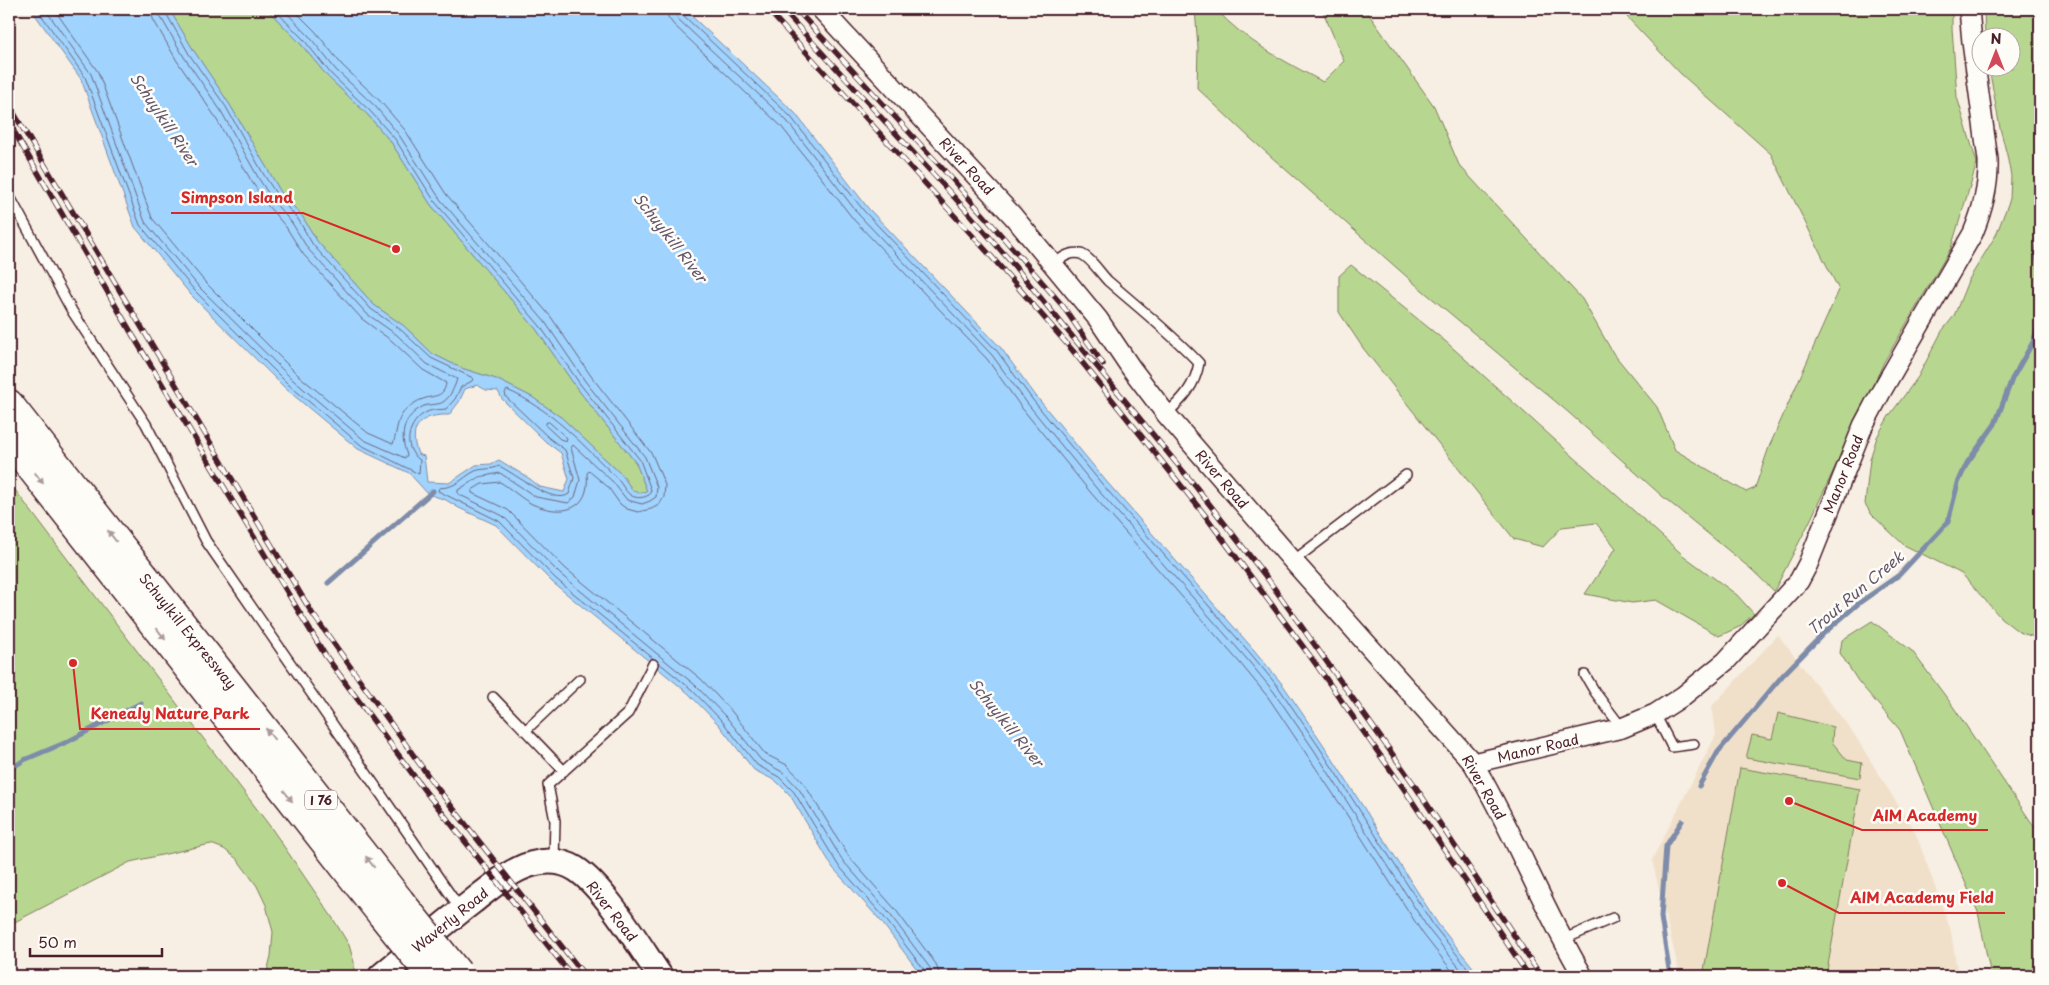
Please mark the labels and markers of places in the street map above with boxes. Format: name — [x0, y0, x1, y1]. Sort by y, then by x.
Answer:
callout: Simpson Island — [171, 183, 303, 213]
callout: Kenealy Nature Park — [80, 699, 260, 729]
callout: AIM Academy — [1862, 800, 1988, 830]
callout: AIM Academy Field — [1839, 883, 2005, 913]

